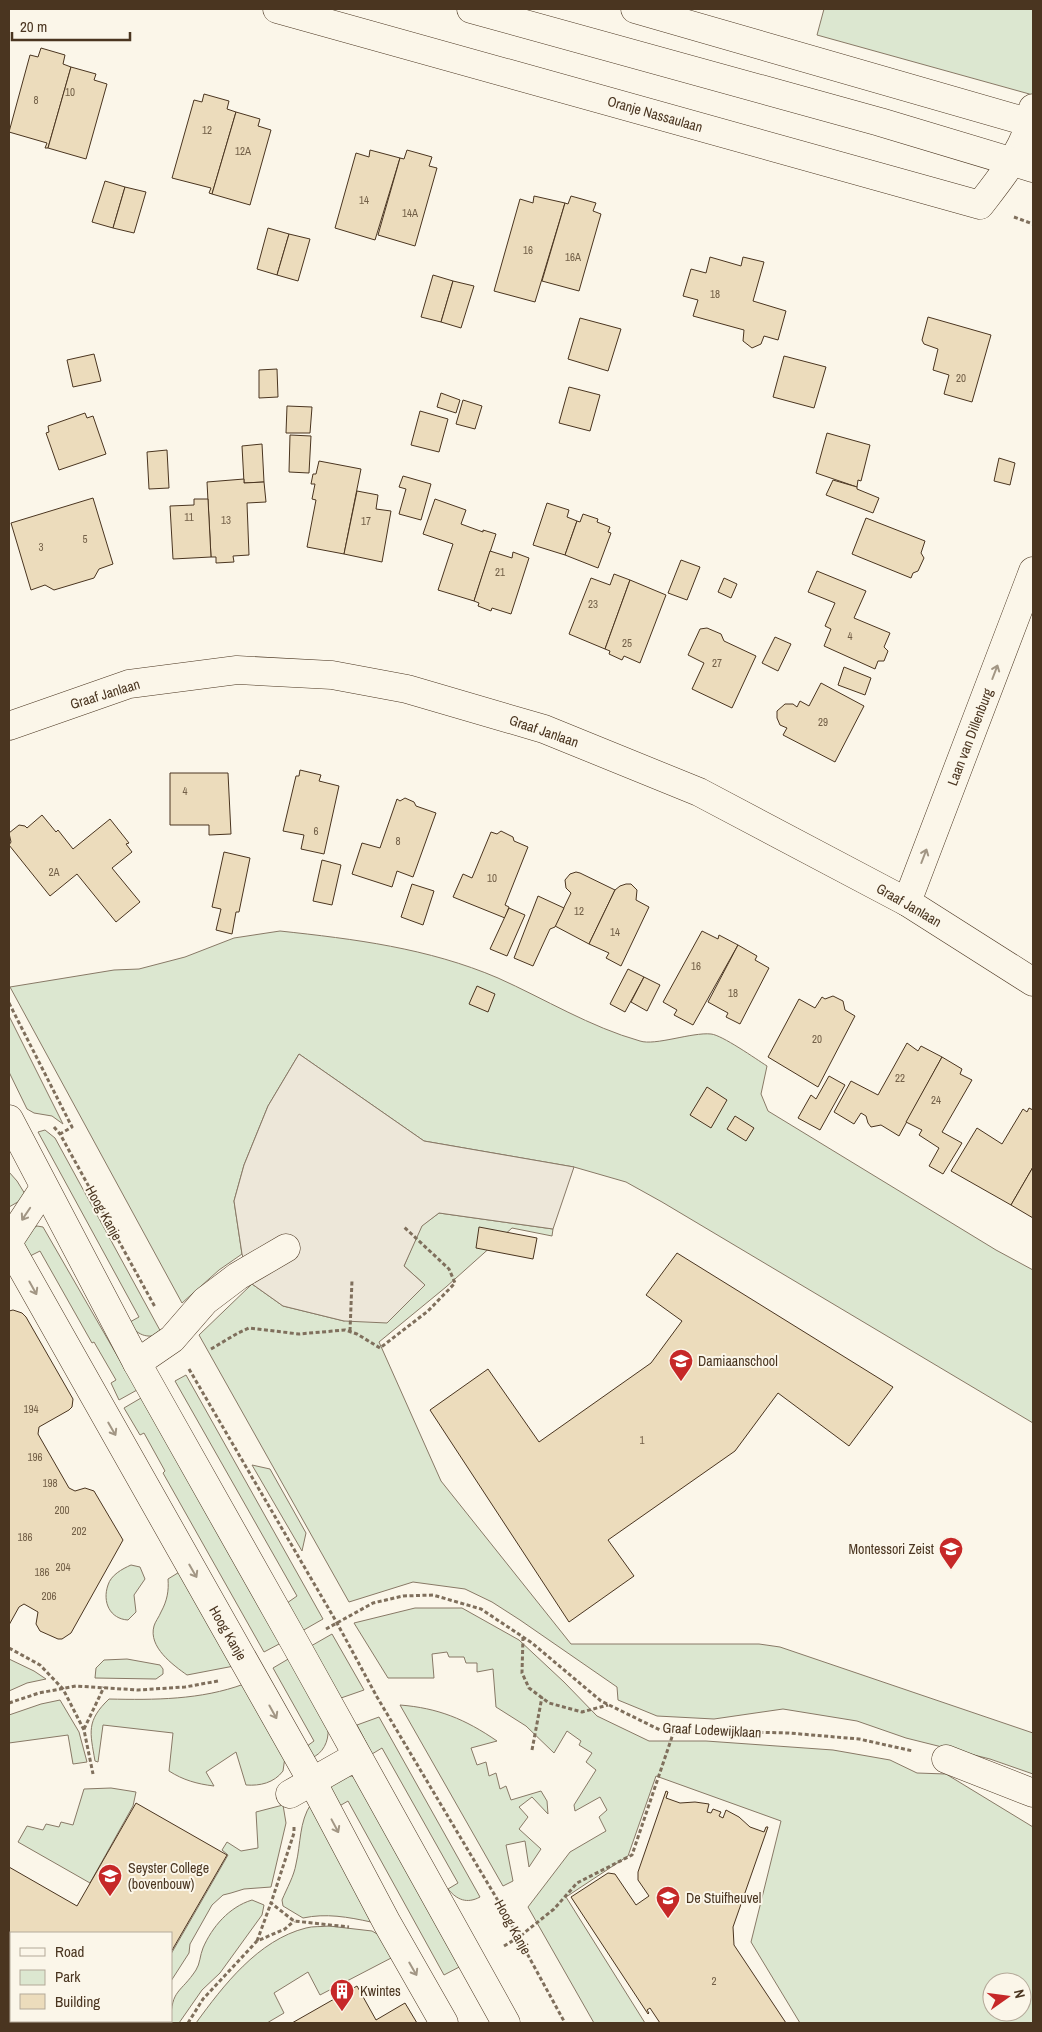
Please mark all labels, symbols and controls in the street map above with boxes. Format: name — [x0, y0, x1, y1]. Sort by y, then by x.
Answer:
scale bar — [12, 10, 130, 42]
text: 20 m — [20, 16, 47, 37]
house number: 10 — [65, 85, 75, 99]
street label: Oranje Nassaulaan — [605, 92, 705, 136]
house number: 8 — [33, 93, 39, 107]
house number: 12 — [202, 123, 212, 137]
house number: 12A — [235, 144, 252, 158]
house number: 14 — [359, 193, 369, 207]
house number: 14A — [402, 206, 419, 220]
house number: 16 — [523, 243, 533, 257]
house number: 16A — [565, 250, 582, 264]
house number: 18 — [710, 287, 720, 301]
house number: 20 — [956, 371, 966, 385]
house number: 11 — [184, 510, 194, 524]
house number: 13 — [221, 513, 231, 527]
house number: 17 — [361, 514, 371, 528]
house number: 5 — [82, 532, 88, 546]
house number: 3 — [38, 540, 44, 554]
house number: 21 — [495, 565, 505, 579]
house number: 23 — [588, 597, 598, 611]
house number: 4 — [847, 629, 853, 643]
house number: 25 — [622, 636, 632, 650]
house number: 27 — [712, 656, 722, 670]
one-way arrow — [991, 665, 1000, 680]
street label: Graaf Janlaan — [68, 675, 142, 713]
street label: Laan van Dillenburg — [943, 685, 997, 788]
street label: Graaf Janlaan — [507, 711, 581, 751]
house number: 29 — [818, 715, 828, 729]
house number: 4 — [182, 784, 188, 798]
house number: 6 — [313, 824, 319, 838]
house number: 8 — [395, 834, 401, 848]
one-way arrow — [920, 849, 929, 864]
house number: 2A — [48, 865, 60, 879]
house number: 10 — [487, 871, 497, 885]
street label: Graaf Janlaan — [873, 879, 945, 931]
house number: 12 — [574, 904, 584, 918]
house number: 14 — [610, 925, 620, 939]
house number: 16 — [691, 959, 701, 973]
house number: 18 — [728, 986, 738, 1000]
house number: 20 — [812, 1032, 822, 1046]
house number: 22 — [895, 1071, 905, 1085]
house number: 24 — [931, 1093, 941, 1107]
street label: Hoog Kanje — [82, 1182, 126, 1244]
one-way arrow — [21, 1207, 31, 1221]
one-way arrow — [28, 1280, 38, 1294]
school or university icon: Damiaanschool — [668, 1348, 694, 1382]
place label: Damiaanschool — [698, 1352, 778, 1370]
house number: 194 — [23, 1402, 39, 1416]
one-way arrow — [108, 1422, 118, 1436]
house number: 1 — [639, 1433, 645, 1447]
house number: 196 — [27, 1450, 43, 1464]
house number: 198 — [42, 1476, 58, 1490]
house number: 200 — [54, 1503, 70, 1517]
house number: 202 — [71, 1524, 87, 1538]
house number: 186 — [17, 1530, 33, 1544]
school or university icon: Montessori Zeist — [938, 1536, 964, 1570]
place label: Montessori Zeist — [849, 1540, 934, 1558]
house number: 204 — [55, 1560, 71, 1574]
one-way arrow — [188, 1563, 198, 1577]
house number: 186 — [34, 1565, 50, 1579]
house number: 206 — [41, 1589, 57, 1603]
street label: Hoog Kanje — [205, 1603, 251, 1663]
one-way arrow — [268, 1705, 278, 1719]
street label: Graaf Lodewijklaan — [662, 1718, 762, 1742]
one-way arrow — [331, 1818, 341, 1833]
place label: Seyster College (bovenbouw) — [128, 1859, 209, 1893]
school or university icon: Seyster College (bovenbouw) — [97, 1863, 123, 1897]
school or university icon: De Stuifheuvel — [655, 1885, 681, 1919]
place label: De Stuifheuvel — [686, 1889, 761, 1907]
street label: Hoog Kanje — [491, 1896, 535, 1958]
legend — [10, 1932, 172, 2022]
text: Road — [55, 1941, 84, 1962]
one-way arrow — [408, 1961, 418, 1975]
text: Park — [55, 1966, 81, 1987]
north arrow — [982, 1972, 1032, 2022]
house number: 2 — [711, 1974, 717, 1988]
building icon: Kwintes — [329, 1978, 355, 2012]
place label: Kwintes — [360, 1982, 401, 2000]
text: N — [1010, 1988, 1029, 2000]
text: Building — [55, 1991, 100, 2012]

